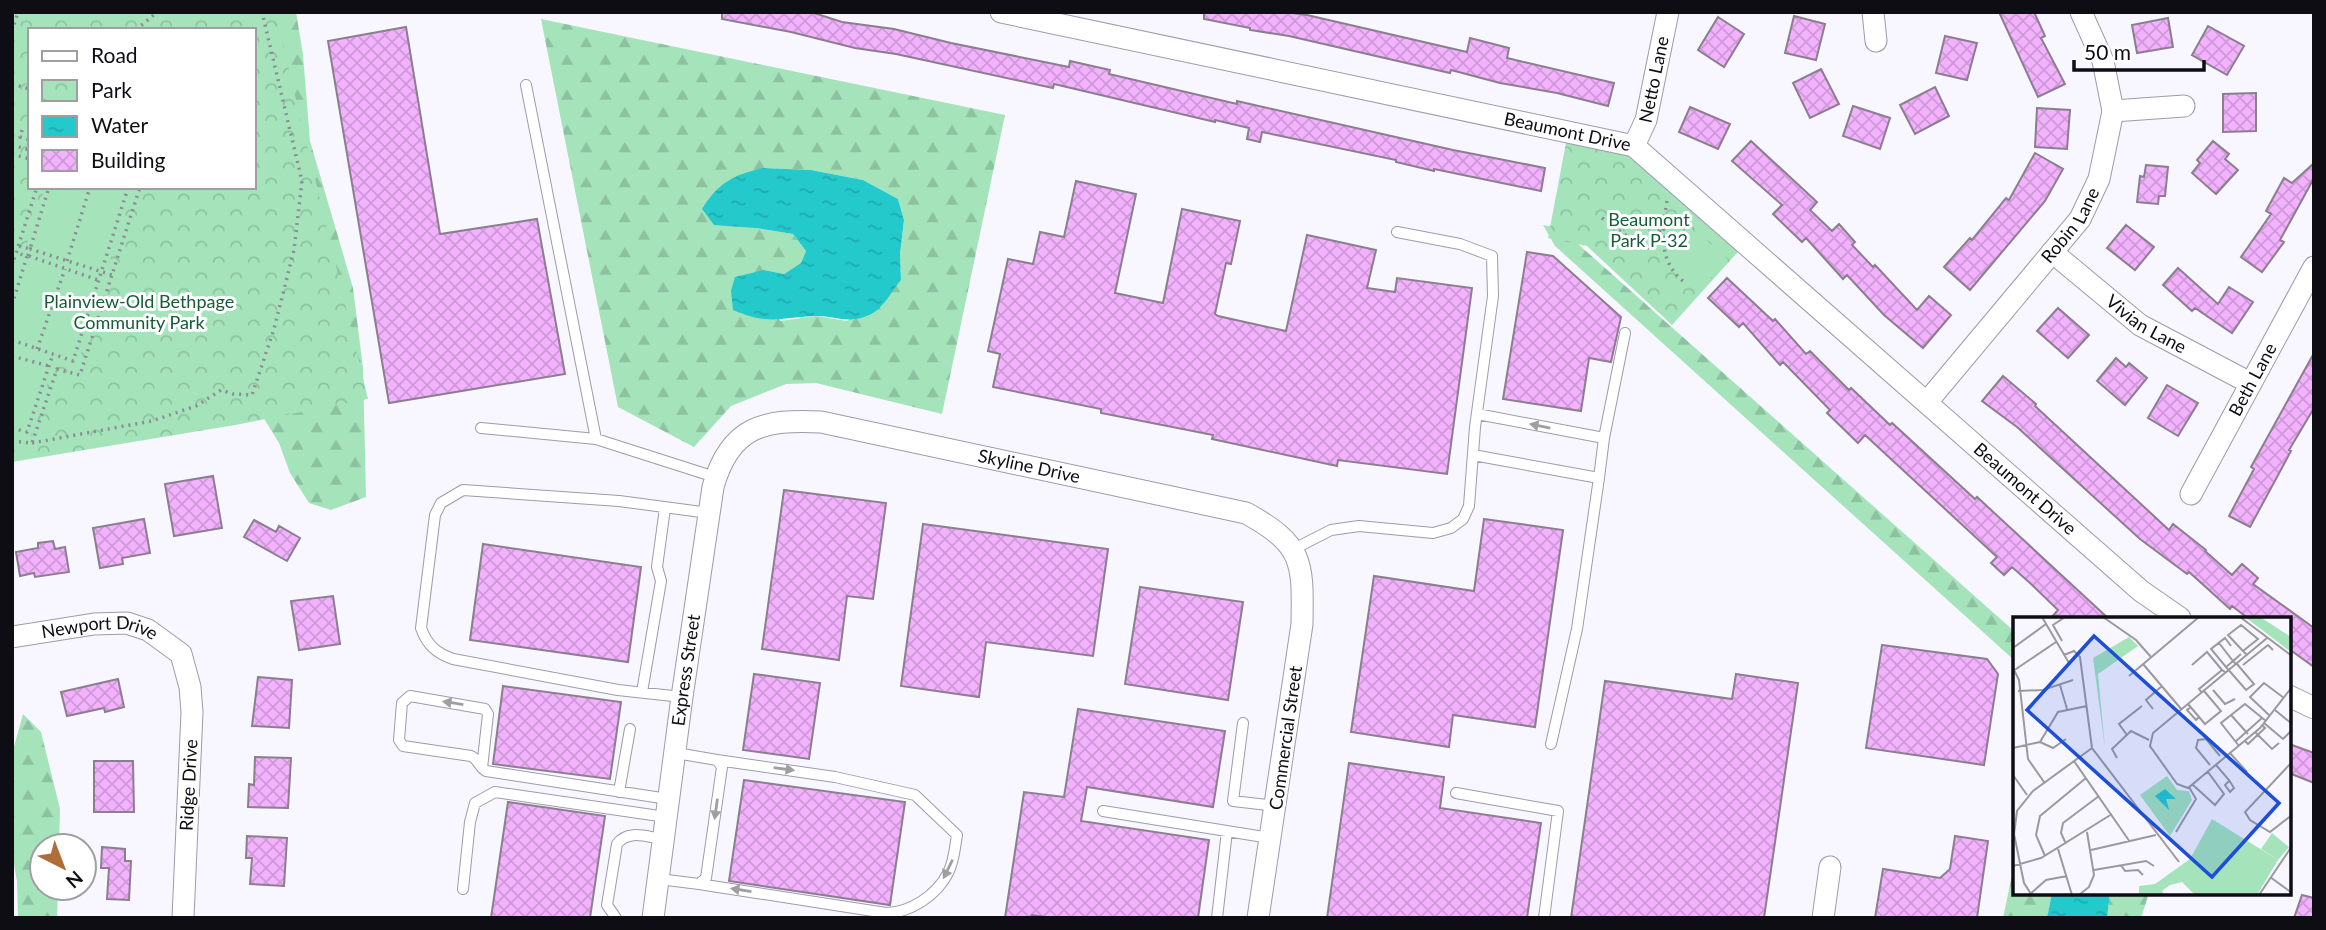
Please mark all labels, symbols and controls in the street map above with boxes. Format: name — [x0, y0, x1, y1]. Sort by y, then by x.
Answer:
legend — [28, 28, 256, 189]
scale bar — [2074, 28, 2204, 72]
street label: Netto Lane — [1634, 34, 1673, 124]
text: 50 m — [2084, 39, 2131, 64]
text: Road — [91, 42, 138, 67]
text: Park — [91, 77, 132, 102]
street label: Beaumont Drive — [1502, 107, 1633, 155]
text: Water — [91, 112, 148, 137]
text: Building — [91, 147, 166, 172]
street label: Robin Lane — [2036, 184, 2103, 267]
park label: Beaumont Park P-32 — [1608, 208, 1690, 251]
park label: Plainview-Old Bethpage Community Park — [44, 290, 234, 333]
street label: Vivian Lane — [2102, 290, 2190, 357]
street label: Beth Lane — [2223, 339, 2281, 420]
one-way arrow — [1529, 420, 1551, 431]
street label: Beaumont Drive — [1970, 437, 2081, 539]
street label: Skyline Drive — [976, 444, 1082, 487]
street label: Newport Drive — [40, 611, 163, 644]
street label: Express Street — [666, 612, 704, 727]
inset map — [2013, 617, 2291, 895]
street label: Commercial Street — [1264, 664, 1306, 811]
one-way arrow — [442, 697, 464, 708]
street label: Ridge Drive — [175, 739, 201, 831]
one-way arrow — [774, 764, 796, 775]
one-way arrow — [710, 798, 721, 820]
north arrow — [28, 832, 98, 902]
one-way arrow — [942, 859, 953, 879]
text: N — [62, 867, 88, 893]
one-way arrow — [730, 884, 752, 895]

